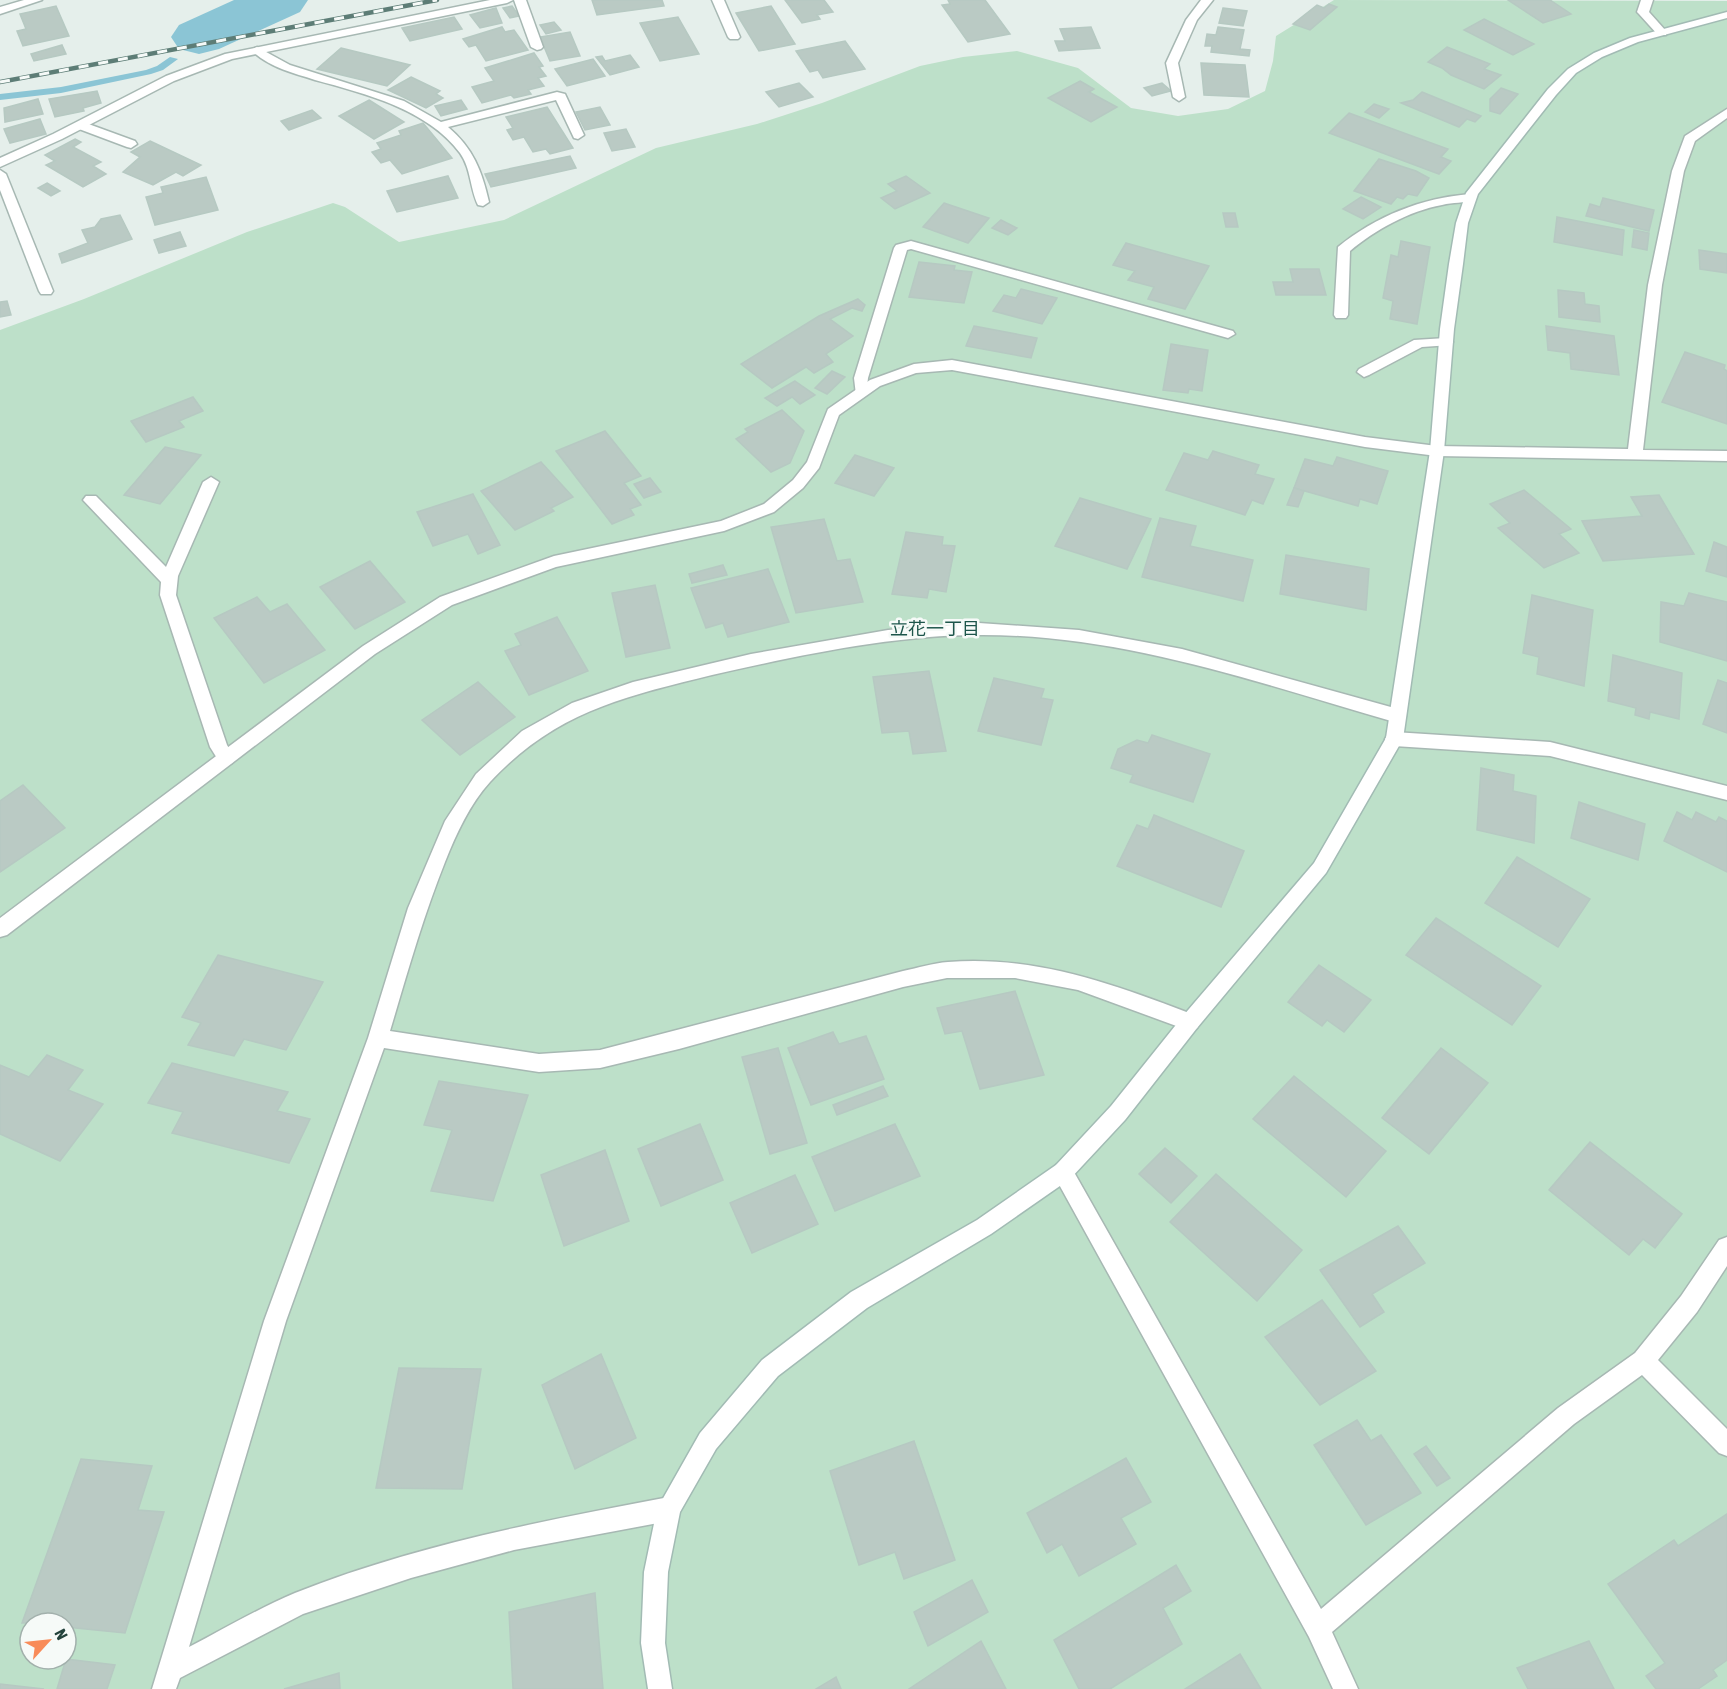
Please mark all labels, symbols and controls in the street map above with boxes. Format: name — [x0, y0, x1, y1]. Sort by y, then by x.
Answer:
district label: 立花一丁目 — [890, 618, 980, 639]
north arrow — [18, 1611, 78, 1671]
text: N — [51, 1626, 72, 1642]

